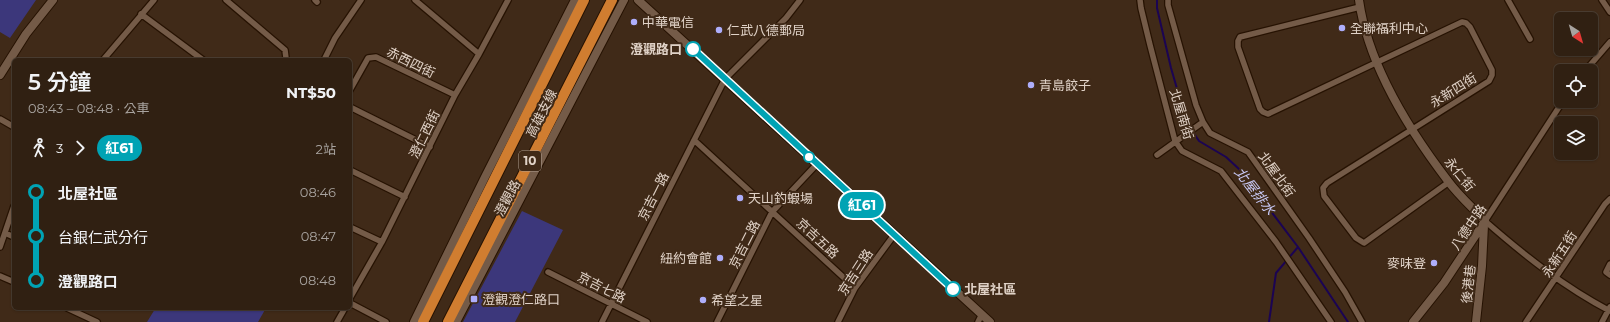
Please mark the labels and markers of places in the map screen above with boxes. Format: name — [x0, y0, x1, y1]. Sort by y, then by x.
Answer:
place label: 中華電信 — [642, 14, 694, 30]
marker: 中華電信 — [629, 17, 639, 27]
place label: 全聯福利中心 — [1350, 20, 1428, 36]
place label: 仁武八德郵局 — [727, 22, 805, 38]
marker: 全聯福利中心 — [1337, 23, 1347, 33]
marker: 仁武八德郵局 — [714, 25, 724, 35]
place label: 澄觀路口 — [630, 41, 682, 57]
marker: 澄觀路口 — [685, 41, 701, 57]
place label: 青島餃子 — [1039, 77, 1091, 93]
marker: 青島餃子 — [1026, 80, 1036, 90]
unlabelled marker — [803, 151, 815, 163]
place label: 天山釣蝦場 — [748, 190, 813, 206]
marker: 天山釣蝦場 — [735, 193, 745, 203]
place label: 紐約會館 — [660, 250, 712, 266]
marker: 紐約會館 — [715, 253, 725, 263]
place label: 麥味登 — [1387, 255, 1426, 271]
marker: 麥味登 — [1429, 258, 1439, 268]
marker: 北屋社區 — [945, 281, 961, 297]
place label: 北屋社區 — [964, 281, 1016, 297]
place label: 澄觀澄仁路口 — [482, 291, 560, 307]
place label: 希望之星 — [711, 292, 763, 308]
marker: 澄觀澄仁路口 — [469, 294, 479, 304]
marker: 希望之星 — [698, 295, 708, 305]

